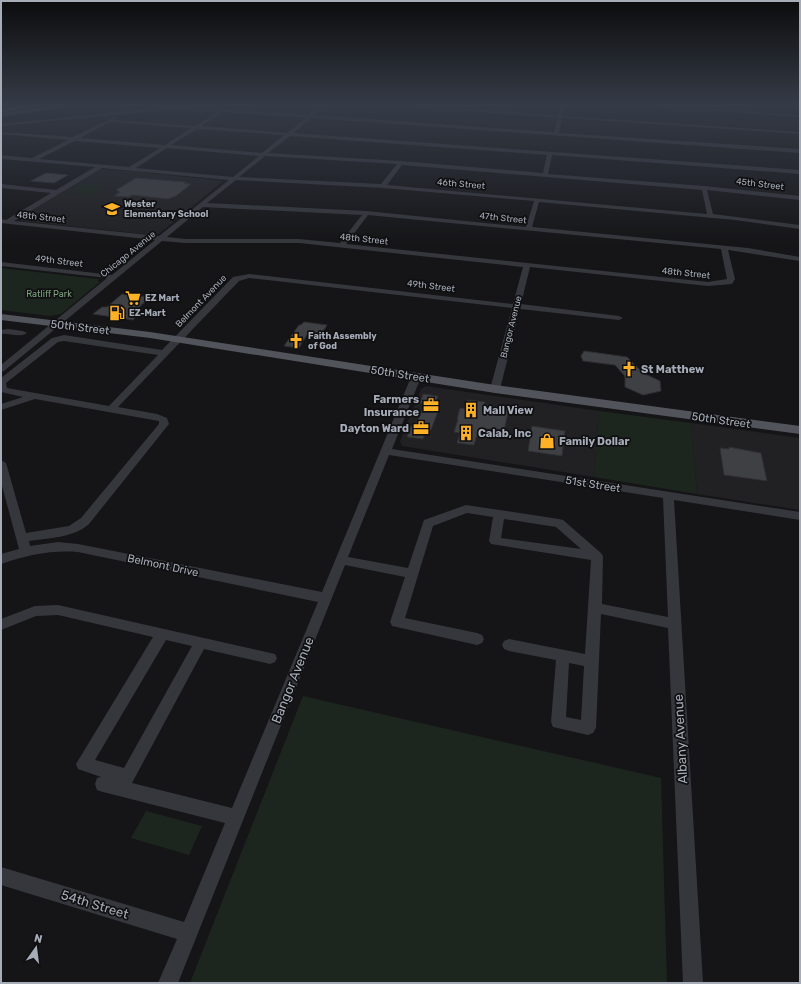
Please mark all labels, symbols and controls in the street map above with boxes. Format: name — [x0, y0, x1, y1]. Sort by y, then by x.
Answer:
street label: 45th Street — [735, 176, 785, 192]
street label: 46th Street — [437, 177, 486, 191]
place label: Wester Elementary School — [124, 199, 209, 219]
school or university icon: Wester Elementary School — [103, 200, 121, 218]
street label: 48th Street — [16, 209, 66, 225]
street label: 47th Street — [479, 211, 528, 225]
street label: Chicago Avenue — [99, 229, 157, 279]
street label: 48th Street — [339, 231, 389, 247]
street label: 49th Street — [35, 253, 84, 269]
street label: 48th Street — [661, 265, 711, 281]
street label: Belmont Avenue — [174, 273, 228, 329]
street label: 49th Street — [407, 278, 456, 294]
park label: Ratliff Park — [26, 289, 72, 299]
supermarket icon: EZ Mart — [124, 289, 142, 307]
place label: EZ Mart — [145, 293, 180, 303]
street label: Bangor Avenue — [498, 295, 524, 359]
fuel station icon: EZ-Mart — [108, 304, 126, 322]
place label: EZ-Mart — [129, 308, 166, 318]
street label: 50th Street — [50, 317, 111, 338]
place label: Faith Assembly of God — [308, 331, 377, 351]
church icon: Faith Assembly of God — [287, 332, 305, 350]
church icon: St Matthew — [620, 360, 638, 378]
street label: 50th Street — [370, 363, 431, 386]
place label: St Matthew — [641, 363, 704, 376]
place label: Farmers Insurance — [364, 393, 419, 419]
office icon: Farmers Insurance — [422, 396, 440, 414]
building icon: Mall View — [462, 401, 480, 419]
place label: Mall View — [483, 404, 533, 417]
street label: 50th Street — [691, 410, 752, 431]
office icon: Dayton Ward — [412, 419, 430, 437]
place label: Dayton Ward — [340, 422, 409, 435]
building icon: Calab, Inc — [457, 424, 475, 442]
place label: Calab, Inc — [478, 427, 532, 440]
shop icon: Family Dollar — [538, 432, 556, 450]
place label: Family Dollar — [559, 435, 629, 448]
street label: 51st Street — [565, 474, 622, 495]
street label: Belmont Drive — [126, 552, 200, 579]
street label: Bangor Avenue — [268, 635, 318, 726]
street label: Albany Avenue — [671, 694, 690, 784]
street label: 54th Street — [59, 887, 130, 922]
north arrow — [16, 928, 56, 968]
text: N — [33, 932, 44, 946]

